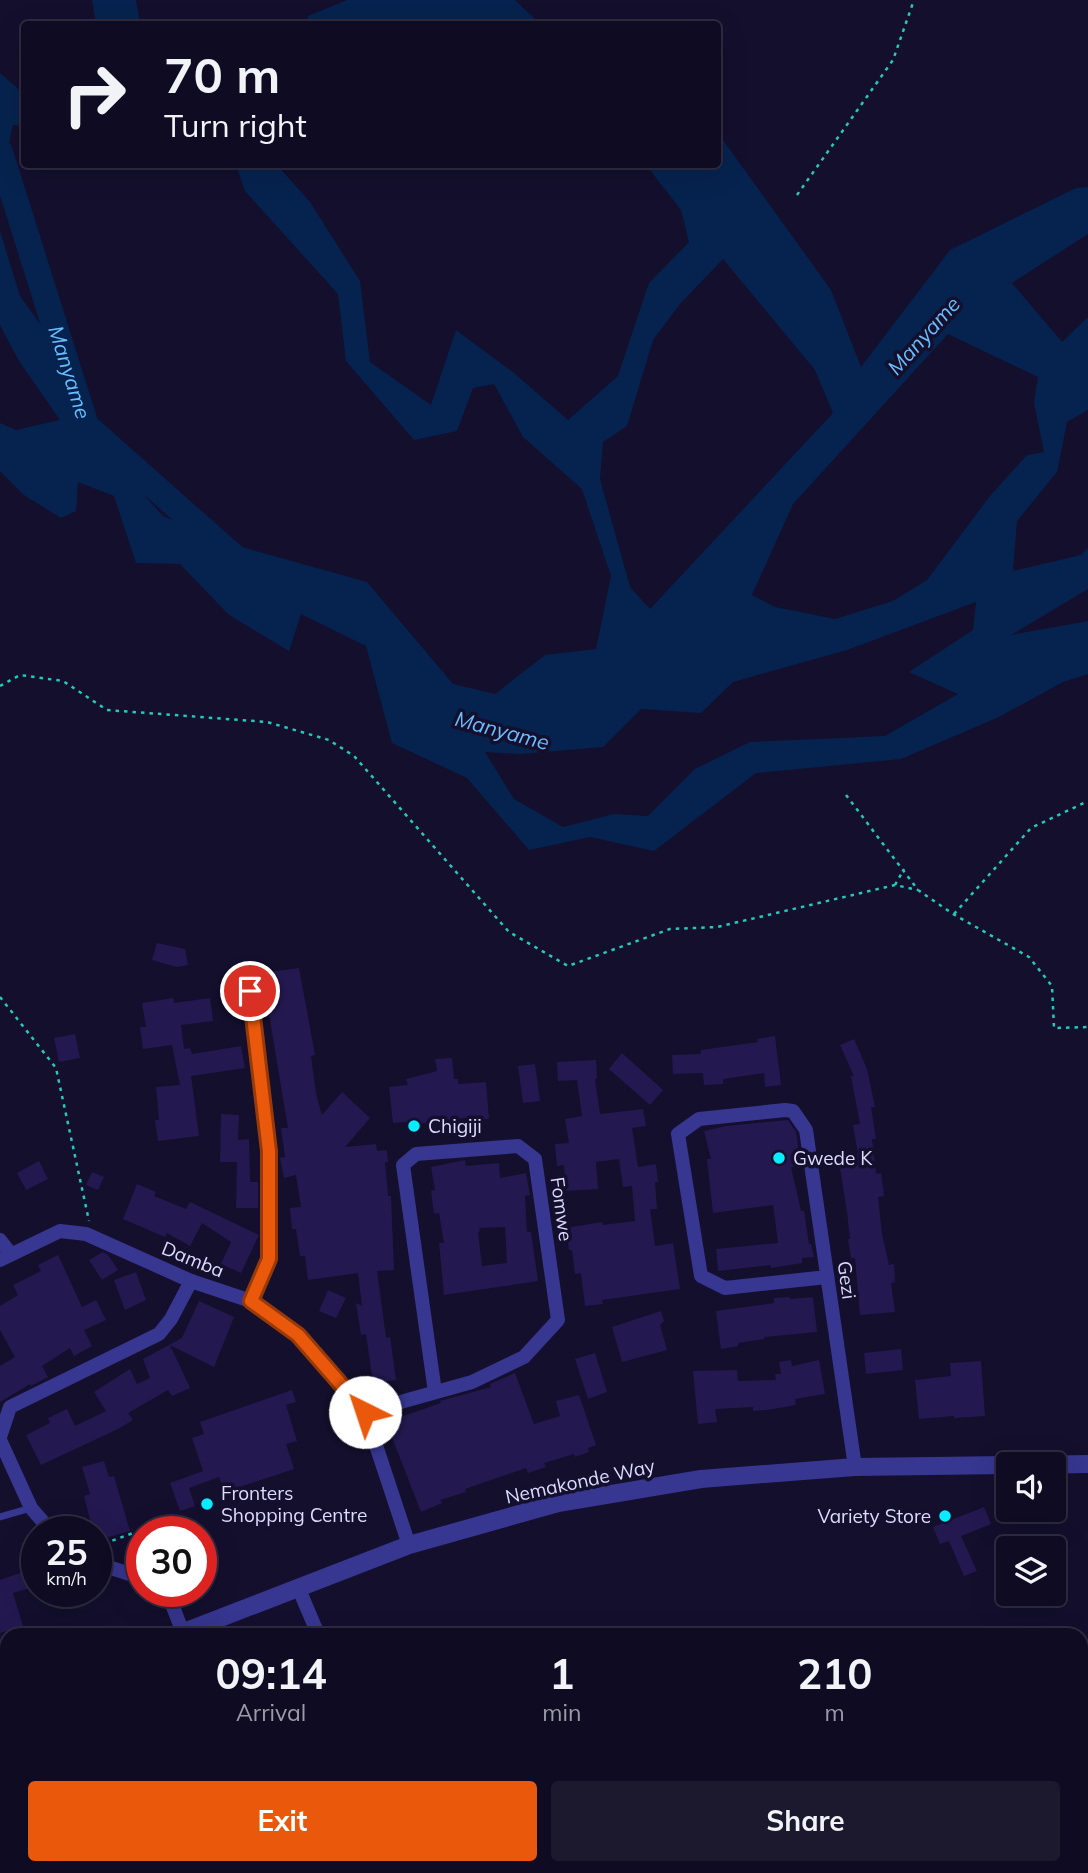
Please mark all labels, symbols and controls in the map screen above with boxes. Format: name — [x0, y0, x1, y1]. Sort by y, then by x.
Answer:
text: 70 m — [164, 44, 280, 105]
icon: right — [49, 49, 140, 140]
text: Turn right — [164, 105, 307, 145]
water label: Manyame — [881, 291, 965, 380]
water label: Manyame — [43, 322, 97, 422]
water label: Manyame — [452, 705, 552, 755]
pin — [220, 961, 280, 1021]
icon: arrive — [231, 972, 269, 1010]
place label: Chigiji — [428, 1114, 482, 1138]
marker: Chigiji — [406, 1118, 422, 1134]
place label: Gwede K — [793, 1146, 873, 1170]
marker: Gwede K — [771, 1150, 787, 1166]
street label: Fomwe — [546, 1175, 578, 1243]
street label: Damba — [158, 1236, 228, 1282]
street label: Gezi — [832, 1259, 862, 1301]
position arrow — [328, 1375, 402, 1449]
map controls — [996, 1452, 1066, 1606]
button: sound — [996, 1452, 1066, 1522]
street label: Nemakonde Way — [503, 1453, 657, 1509]
place label: Fronters Shopping Centre — [221, 1481, 367, 1527]
marker: Fronters Shopping Centre — [199, 1496, 215, 1512]
place label: Variety Store — [818, 1504, 931, 1528]
marker: Variety Store — [937, 1508, 953, 1524]
speed limit sign: 30 — [126, 1516, 217, 1607]
text: 25 — [45, 1530, 88, 1574]
button: layers — [996, 1536, 1066, 1606]
text: km/h — [46, 1567, 87, 1590]
text: 09:14 — [216, 1647, 327, 1700]
text: 1 — [549, 1647, 574, 1700]
text: 210 — [797, 1647, 872, 1700]
text: Arrival — [236, 1698, 306, 1727]
text: min — [542, 1698, 581, 1727]
text: m — [825, 1698, 845, 1727]
button: Exit — [28, 1781, 537, 1861]
button: Share — [551, 1781, 1060, 1861]

